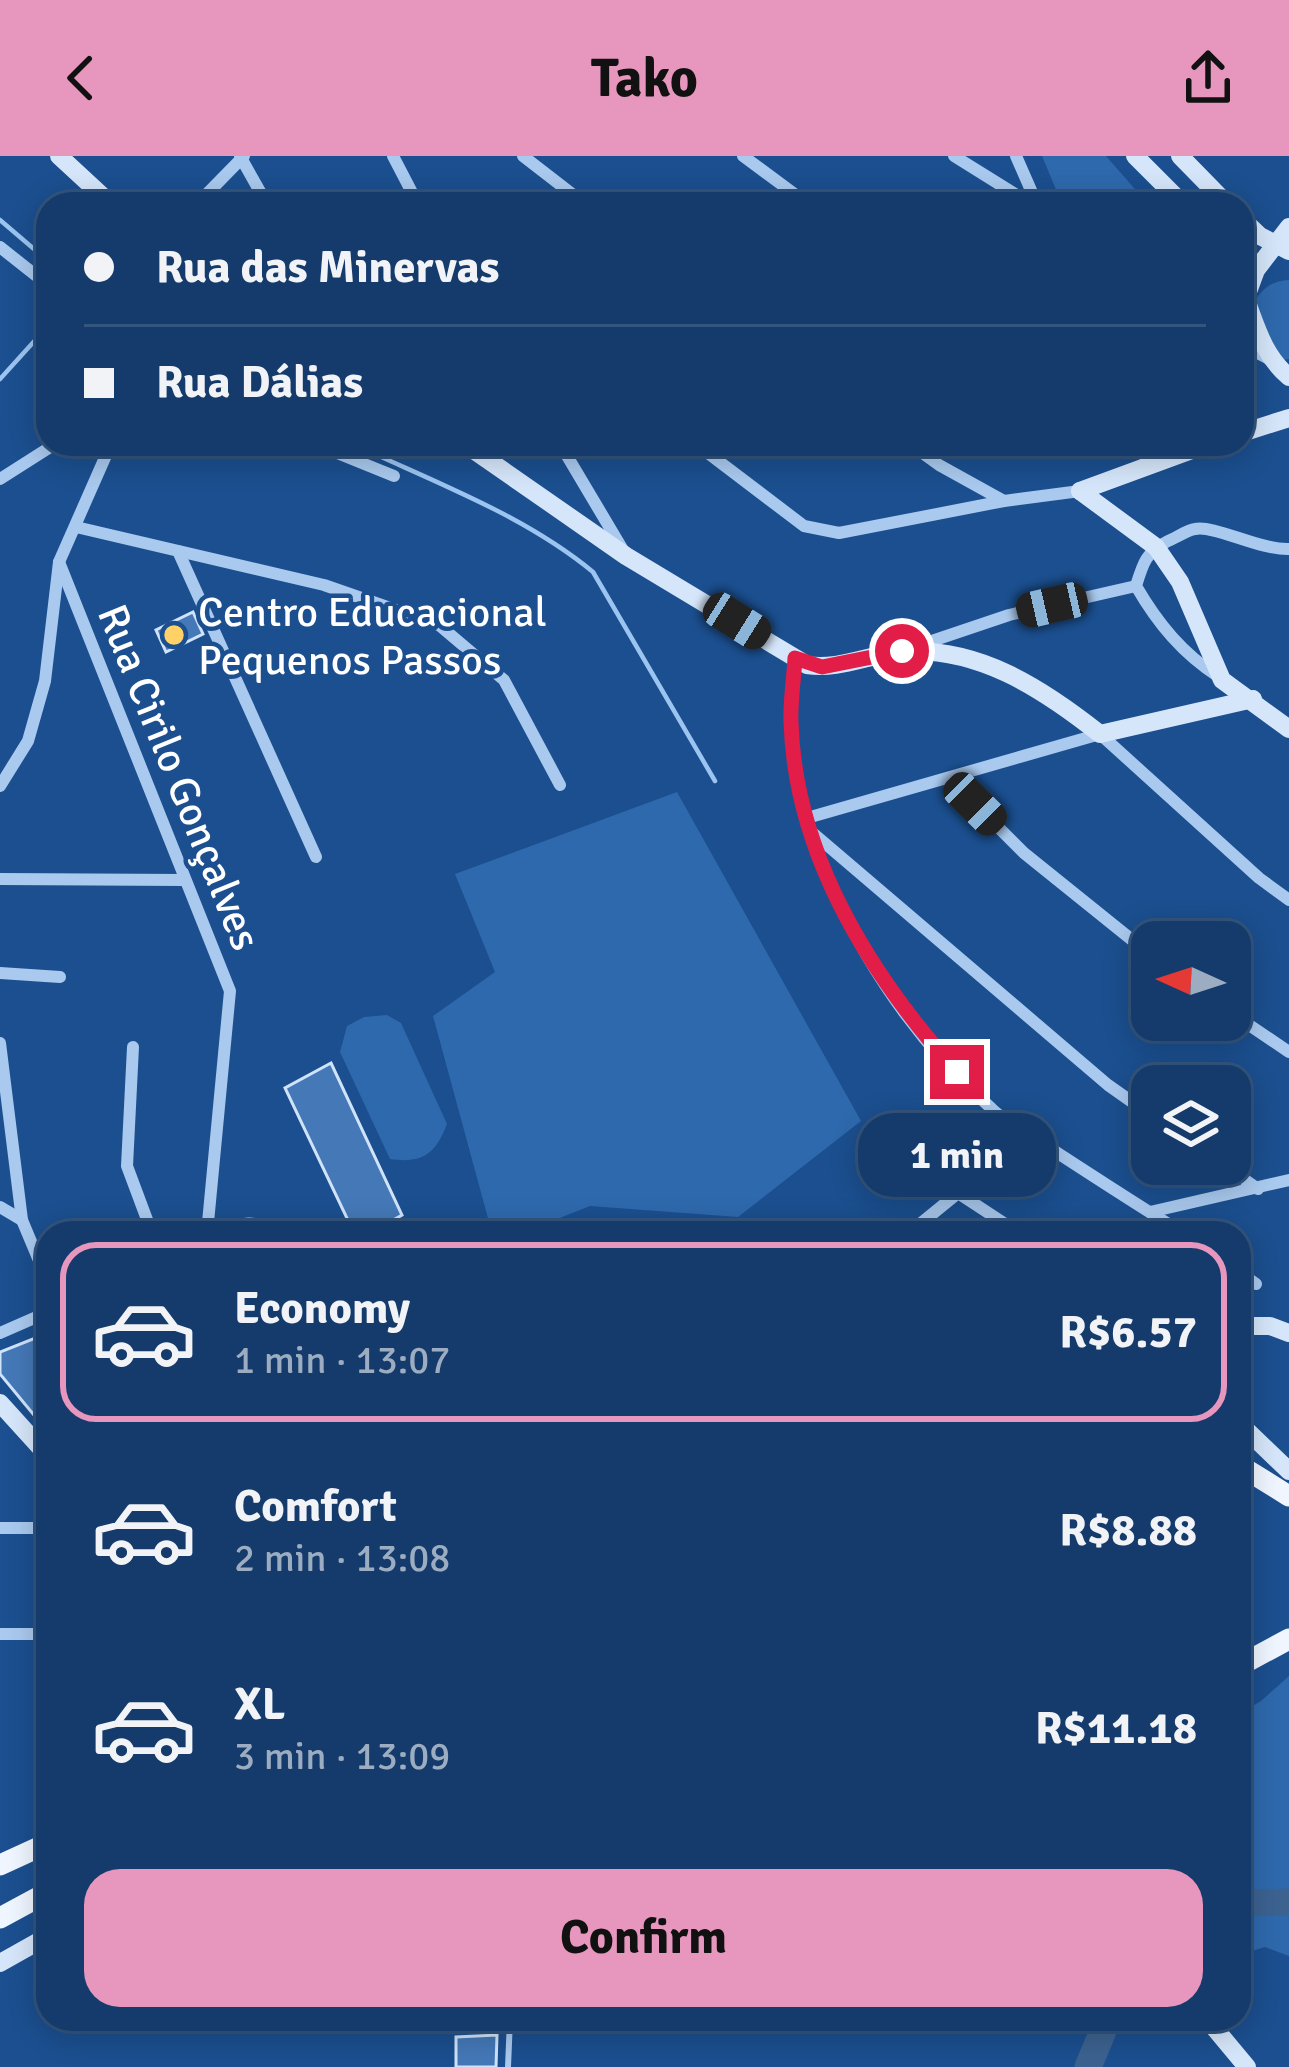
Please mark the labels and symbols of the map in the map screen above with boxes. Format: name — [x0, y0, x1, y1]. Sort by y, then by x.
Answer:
car — [1013, 579, 1091, 631]
place label: Centro Educacional Pequenos Passos — [198, 587, 547, 686]
car — [697, 587, 777, 655]
street label: Rua Cirilo Gonçalves — [86, 597, 271, 958]
marker: Centro Educacional Pequenos Passos — [161, 622, 187, 648]
route start — [875, 624, 929, 678]
car — [937, 766, 1013, 842]
north arrow — [1131, 921, 1251, 1041]
route end — [930, 1045, 984, 1099]
callout: 1 min — [858, 1114, 1056, 1198]

